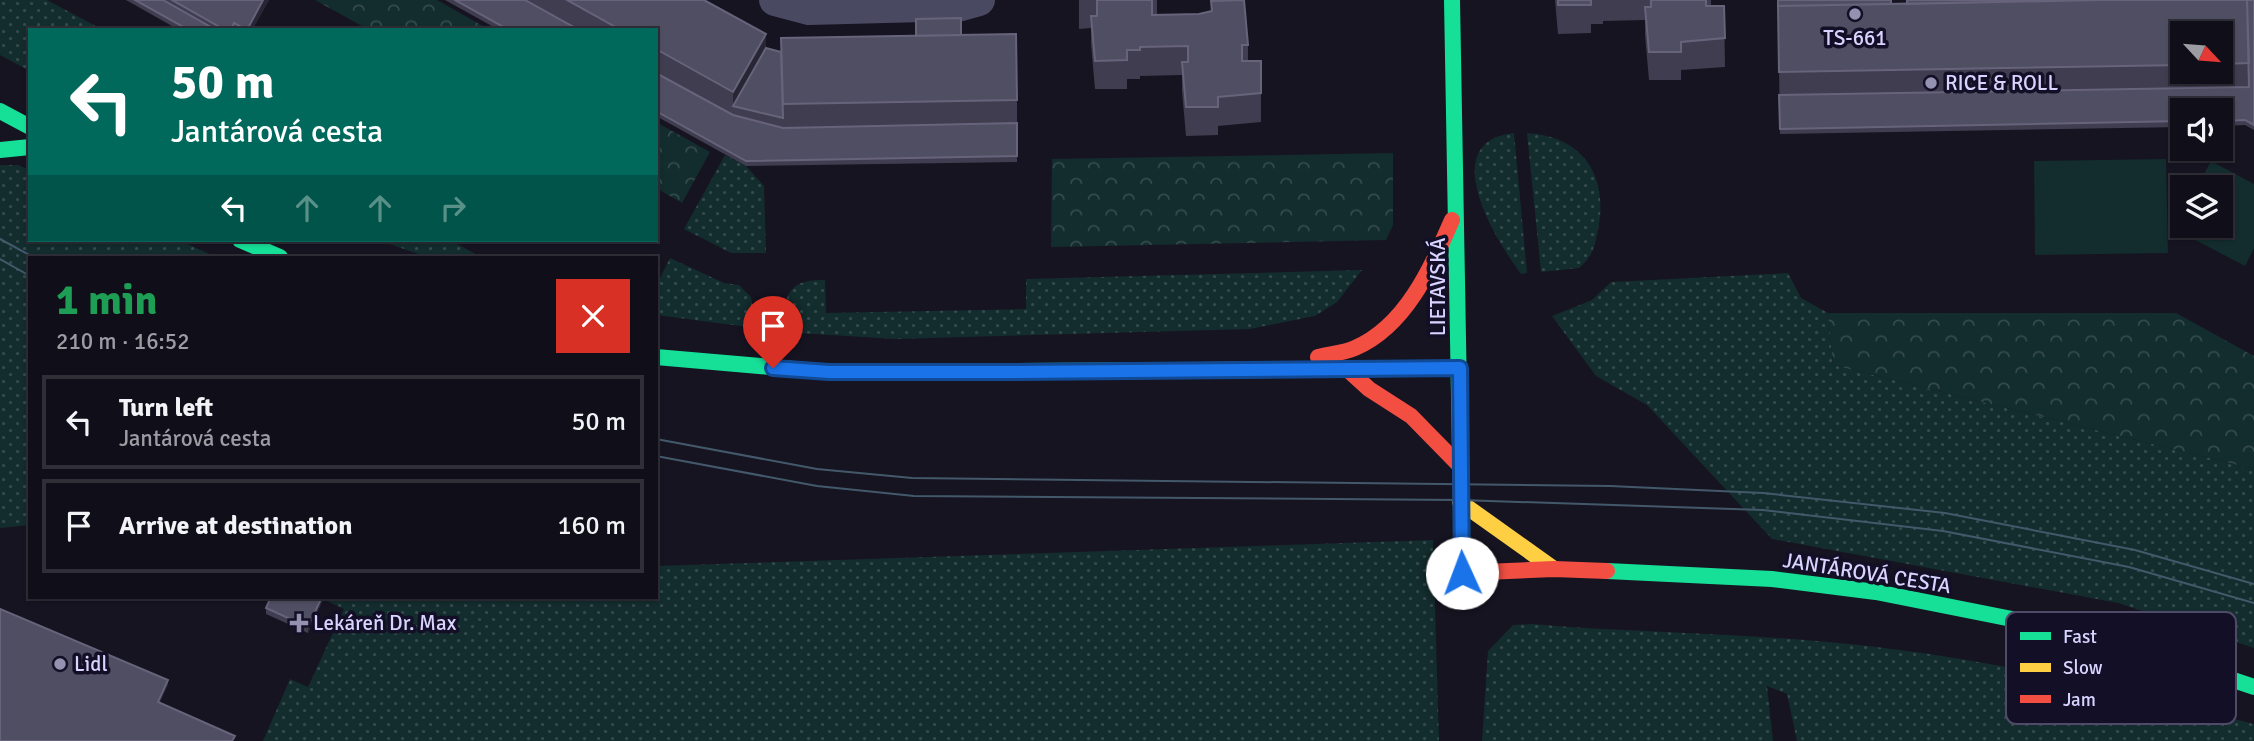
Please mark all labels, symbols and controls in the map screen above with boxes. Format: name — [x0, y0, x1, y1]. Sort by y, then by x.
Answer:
marker: TS-661 — [1847, 6, 1863, 22]
north arrow — [2170, 21, 2233, 84]
map controls — [2170, 21, 2233, 238]
place label: TS-661 — [1823, 25, 1887, 51]
text: 50 m — [171, 52, 274, 112]
icon: left — [56, 56, 147, 147]
place label: RICE & ROLL — [1945, 70, 2059, 96]
marker: RICE & ROLL — [1923, 75, 1939, 91]
button: sound — [2170, 98, 2233, 161]
text: Jantárová cesta — [171, 112, 383, 151]
button: layers — [2170, 175, 2233, 238]
icon: left — [215, 189, 253, 227]
icon: ahead — [288, 189, 326, 227]
icon: ahead — [361, 189, 399, 227]
icon: right — [434, 189, 472, 227]
street label: LIETAVSKÁ — [1425, 237, 1451, 336]
text: 1 min — [56, 275, 157, 326]
button: close — [556, 279, 630, 353]
pin — [743, 296, 803, 368]
icon: arrive — [754, 307, 792, 345]
text: 210 m · 16:52 — [56, 327, 190, 356]
text: Turn left — [119, 392, 213, 424]
icon: left — [60, 403, 98, 441]
text: 50 m — [571, 406, 626, 438]
text: Jantárová cesta — [119, 424, 272, 453]
icon: arrive — [60, 507, 98, 545]
text: Arrive at destination — [119, 510, 352, 542]
text: 160 m — [557, 510, 626, 542]
position arrow — [1425, 536, 1499, 610]
street label: JANTÁROVÁ CESTA — [1781, 547, 1953, 599]
place label: Lekáreň Dr. Max — [313, 610, 457, 636]
legend — [2006, 612, 2236, 724]
marker: Lekáreň Dr. Max — [291, 615, 307, 631]
text: Fast — [2063, 625, 2097, 649]
place label: Lidl — [74, 651, 108, 677]
marker: Lidl — [52, 656, 68, 672]
text: Slow — [2063, 656, 2103, 680]
text: Jam — [2063, 688, 2096, 712]

